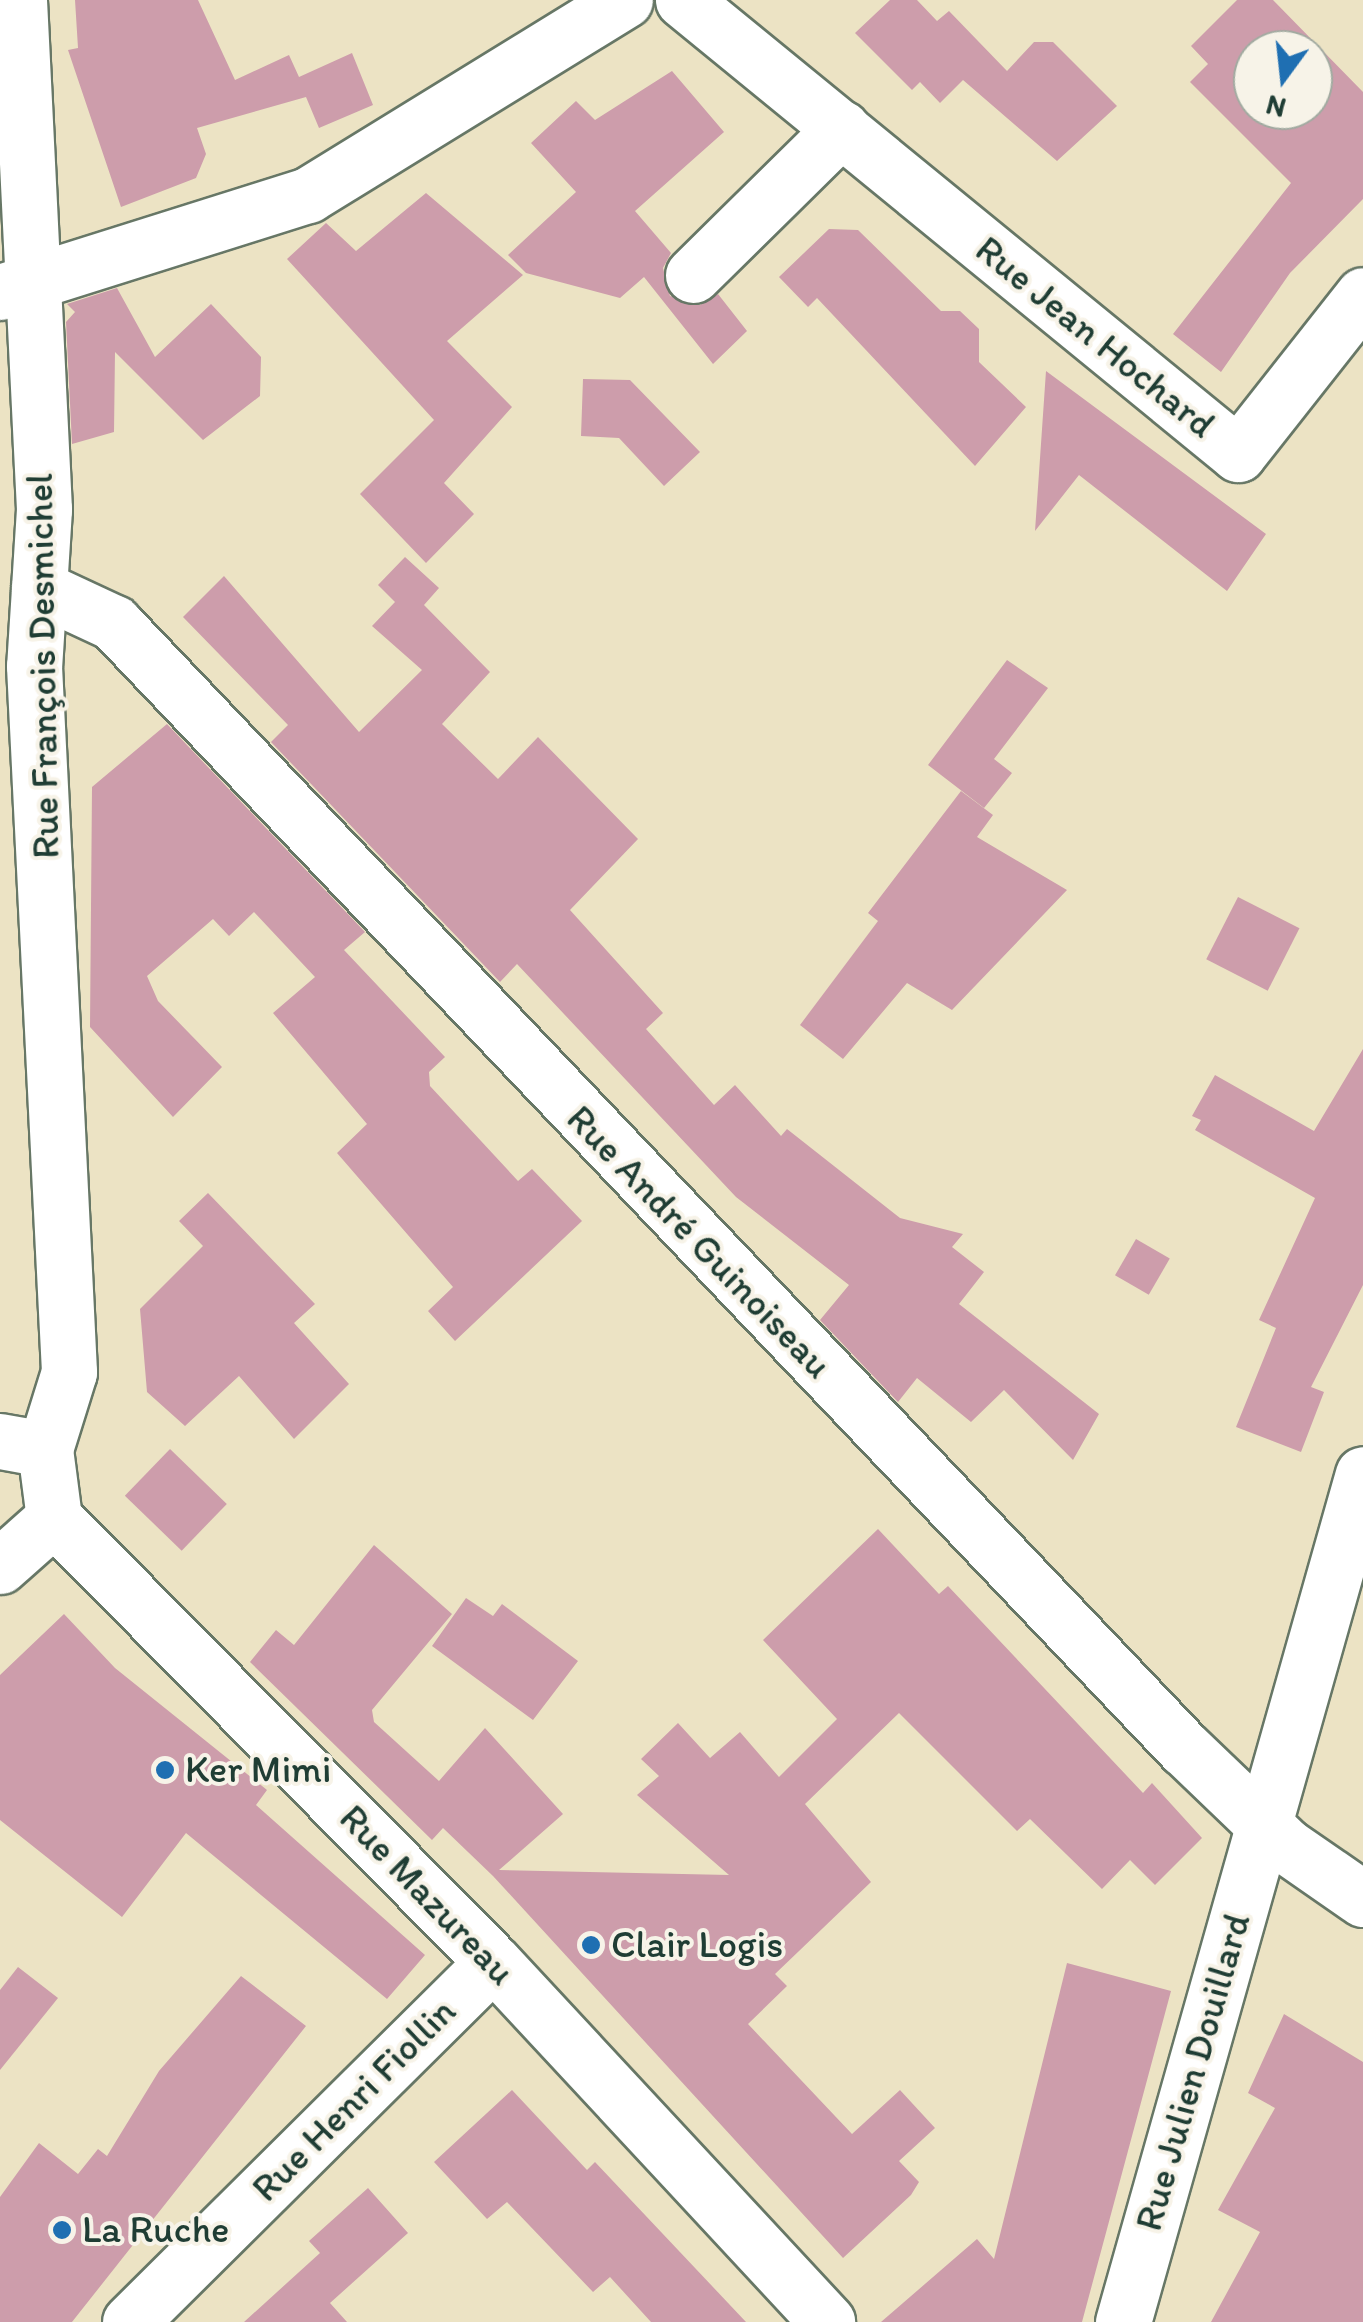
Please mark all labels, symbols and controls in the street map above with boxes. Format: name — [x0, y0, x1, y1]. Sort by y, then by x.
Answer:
north arrow — [1233, 30, 1333, 130]
text: N — [1262, 88, 1289, 126]
street label: Rue Jean Hochard — [966, 227, 1224, 447]
street label: Rue François Desmichel — [17, 473, 69, 859]
street label: Rue André Guinoiseau — [557, 1096, 841, 1388]
place label: Ker Mimi — [185, 1747, 332, 1793]
marker: Ker Mimi — [154, 1759, 176, 1781]
street label: Rue Mazureau — [330, 1796, 524, 1994]
street label: Rue Julien Douillard — [1126, 1907, 1260, 2237]
place label: Clair Logis — [611, 1922, 783, 1968]
marker: Clair Logis — [580, 1934, 602, 1956]
street label: Rue Henri Fiollin — [242, 1988, 466, 2212]
place label: La Ruche — [82, 2207, 229, 2253]
marker: La Ruche — [51, 2219, 73, 2241]

